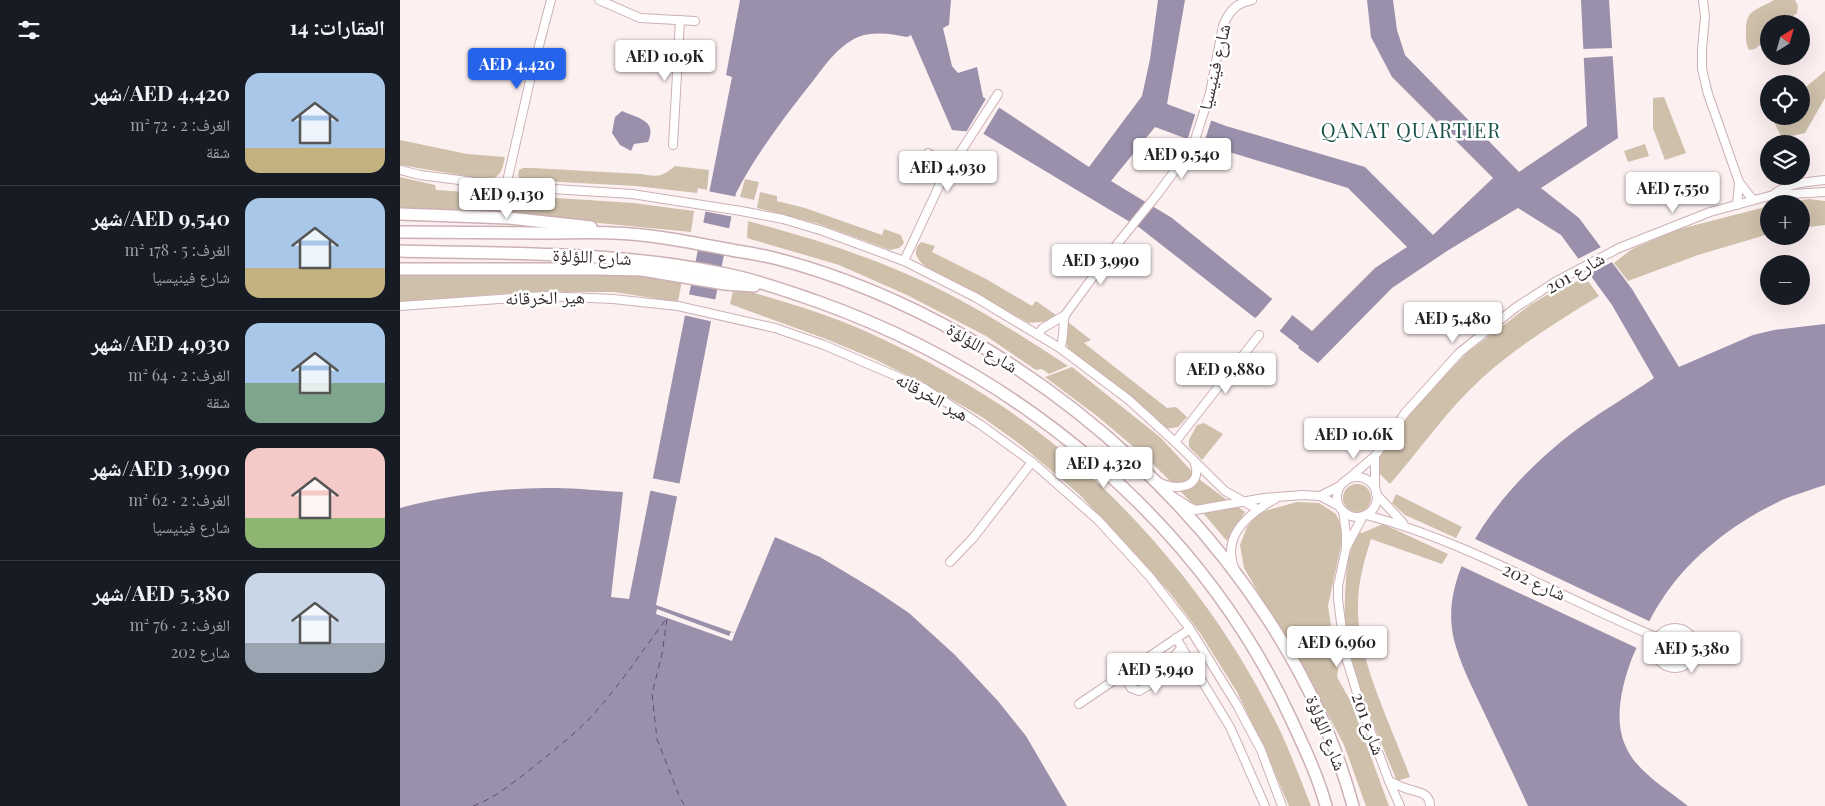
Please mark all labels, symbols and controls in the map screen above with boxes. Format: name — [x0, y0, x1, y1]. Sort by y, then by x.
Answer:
text: العقارات: 14 — [289, 12, 385, 40]
north arrow — [1760, 15, 1810, 65]
map controls — [1760, 15, 1810, 305]
icon: filters — [15, 16, 43, 44]
street label: شارع فينيسيا — [1192, 21, 1236, 112]
pin: AED 10.9K — [608, 39, 722, 82]
text: AED 10.9K — [626, 45, 704, 66]
pin: AED 4,420 — [460, 48, 574, 90]
text: AED 4,420 — [479, 53, 555, 74]
button: locate — [1760, 75, 1810, 125]
text: AED 4,420/شهر — [91, 78, 230, 106]
icon: home — [285, 93, 345, 153]
text: الغرف: 2 · 72 m² — [130, 114, 230, 135]
district label: QANAT QUARTIER — [1321, 116, 1501, 143]
button: layers — [1760, 135, 1810, 185]
pin: AED 9,540 — [1125, 138, 1239, 180]
text: شقة — [206, 141, 230, 162]
text: AED 9,540 — [1144, 143, 1220, 164]
pin: AED 4,930 — [891, 150, 1005, 193]
text: AED 4,930 — [910, 156, 986, 177]
pin: AED 7,550 — [1616, 172, 1730, 214]
text: AED 7,550 — [1637, 177, 1709, 198]
pin: AED 9,130 — [450, 178, 564, 220]
text: AED 9,130 — [470, 183, 544, 204]
button: + — [1760, 195, 1810, 245]
text: AED 9,540/شهر — [92, 203, 230, 231]
icon: home — [285, 218, 345, 278]
text: الغرف: 5 · 178 m² — [125, 239, 230, 260]
street label: شارع اللؤلؤة — [552, 242, 632, 270]
pin: AED 3,990 — [1044, 244, 1158, 286]
street label: شارع 201 — [1540, 246, 1609, 299]
text: AED 3,990 — [1063, 249, 1139, 270]
button: − — [1760, 255, 1810, 305]
text: شارع فينيسيا — [152, 266, 230, 287]
street label: هير الخرقانه — [505, 284, 585, 310]
pin: AED 5,480 — [1396, 302, 1510, 344]
text: AED 5,480 — [1415, 307, 1491, 328]
street label: شارع اللؤلؤة — [942, 316, 1023, 378]
text: AED 4,930/شهر — [91, 328, 230, 356]
icon: home — [285, 343, 345, 403]
pin: AED 9,880 — [1169, 352, 1283, 395]
text: AED 9,880 — [1187, 358, 1265, 379]
text: الغرف: 2 · 64 m² — [128, 364, 230, 385]
street label: هير الخرقانه — [892, 366, 973, 426]
text: شقة — [206, 391, 230, 412]
pin: AED 10.6K — [1297, 418, 1411, 460]
text: AED 10.6K — [1315, 423, 1393, 444]
pin: AED 4,320 — [1047, 446, 1161, 489]
text: AED 4,320 — [1066, 452, 1142, 473]
text: AED 3,990/شهر — [90, 453, 230, 481]
icon: home — [285, 468, 345, 528]
text: الغرف: 2 · 62 m² — [128, 489, 230, 510]
text: شارع فينيسيا — [152, 516, 230, 537]
street label: شارع 202 — [1499, 557, 1570, 606]
text: AED 5,380/شهر — [93, 578, 230, 606]
icon: home — [285, 593, 345, 653]
text: الغرف: 2 · 76 m² — [130, 614, 230, 635]
pin: AED 6,960 — [1280, 626, 1394, 668]
text: AED 6,960 — [1298, 631, 1376, 652]
pin: AED 5,380 — [1635, 632, 1749, 674]
text: AED 5,380 — [1655, 637, 1729, 658]
text: شارع 202 — [171, 641, 230, 662]
pin: AED 5,940 — [1099, 652, 1213, 695]
text: AED 5,940 — [1118, 658, 1194, 679]
street label: شارع 201 — [1347, 689, 1391, 758]
street label: شارع اللؤلؤة — [1301, 691, 1353, 774]

